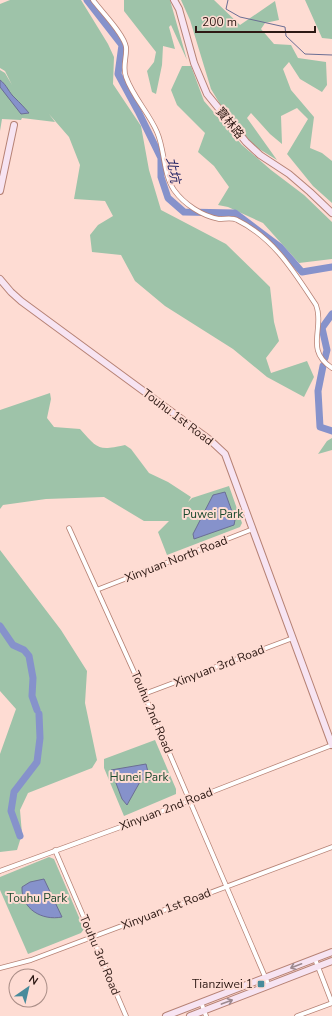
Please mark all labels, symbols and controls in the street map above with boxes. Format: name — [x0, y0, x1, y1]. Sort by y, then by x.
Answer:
scale bar — [196, 8, 315, 34]
text: 200 m — [202, 14, 237, 30]
street label: 寶林路 — [212, 104, 248, 142]
water label: 北坑 — [162, 156, 185, 187]
street label: Touhu 1st Road — [139, 385, 217, 449]
park label: Puwei Park — [183, 506, 244, 522]
street label: Xinyuan North Road — [122, 532, 230, 586]
street label: Xinyuan 3rd Road — [171, 641, 267, 691]
street label: Touhu 2nd Road — [127, 668, 177, 756]
park label: Hunei Park — [110, 769, 169, 785]
street label: Xinyuan 2nd Road — [117, 784, 215, 834]
street label: Xinyuan 1st Road — [119, 885, 213, 933]
park label: Touhu Park — [7, 890, 68, 906]
street label: Touhu 3rd Road — [76, 912, 124, 998]
one-way arrow — [290, 963, 302, 971]
north arrow — [8, 968, 48, 1008]
text: N — [26, 972, 41, 989]
place label: Tianziwei 1 — [192, 976, 253, 992]
marker: Tianziwei 1 — [256, 979, 266, 989]
one-way arrow — [220, 998, 232, 1006]

